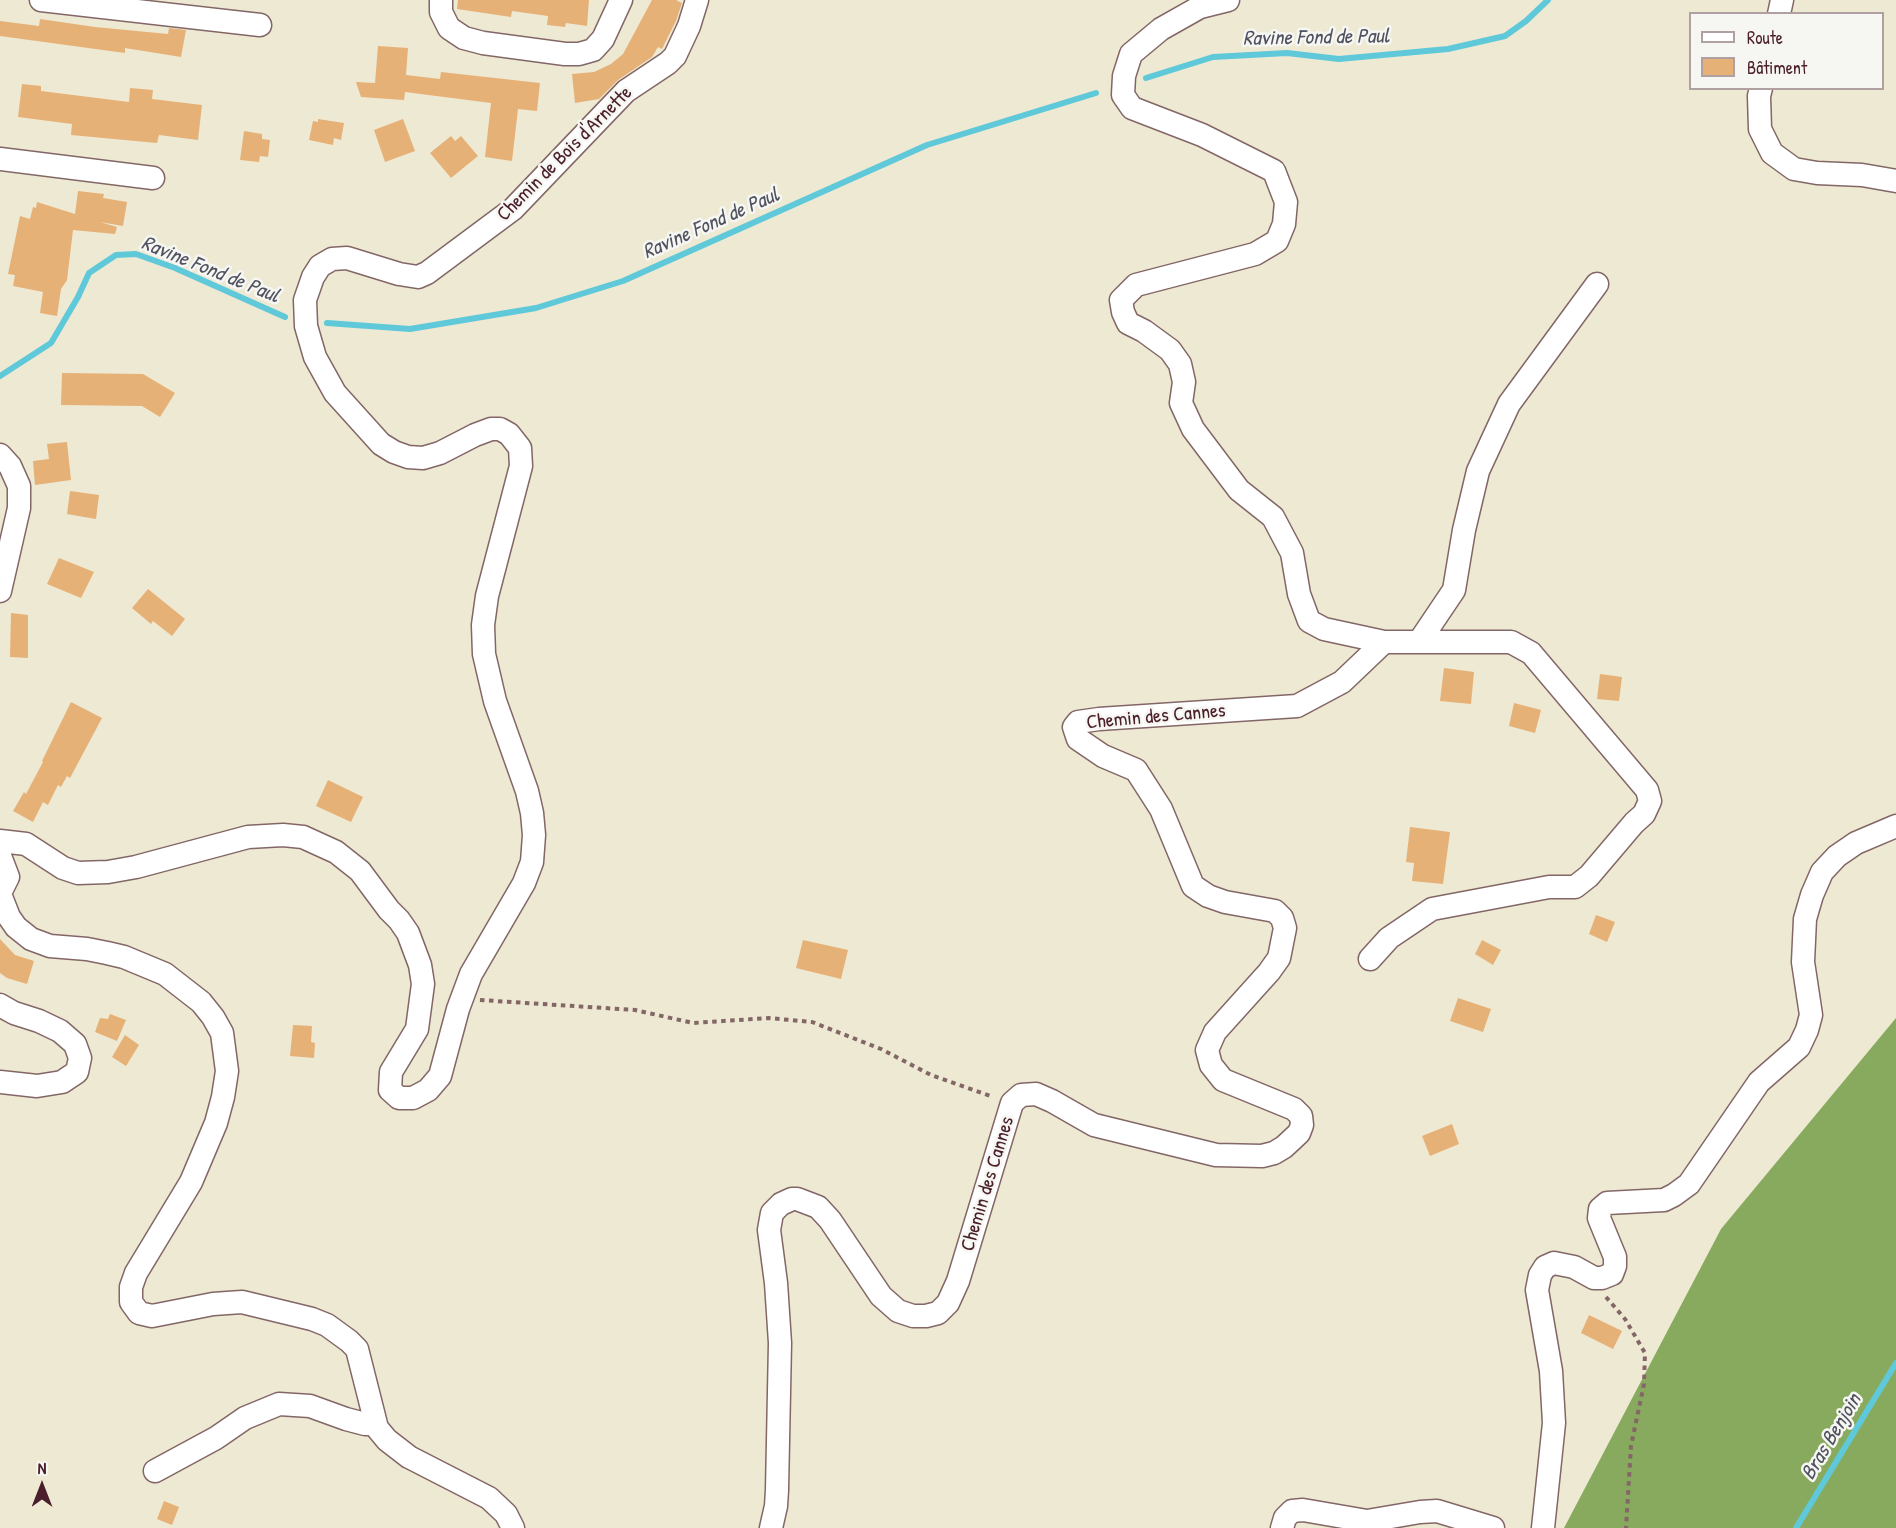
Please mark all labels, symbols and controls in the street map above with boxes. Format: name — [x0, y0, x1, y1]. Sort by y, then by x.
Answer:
legend — [1689, 12, 1884, 90]
water label: Ravine Fond de Paul — [1243, 24, 1389, 52]
text: Route — [1747, 25, 1783, 50]
text: Bâtiment — [1747, 55, 1807, 80]
street label: Chemin de Bois d'Arnette — [492, 81, 638, 227]
water label: Ravine Fond de Paul — [639, 183, 783, 265]
water label: Ravine Fond de Paul — [138, 231, 282, 309]
street label: Chemin des Cannes — [1085, 699, 1227, 735]
street label: Chemin des Cannes — [956, 1114, 1020, 1254]
water label: Bras Benjoin — [1796, 1389, 1868, 1485]
north arrow — [12, 1456, 72, 1516]
text: N — [38, 1457, 46, 1479]

